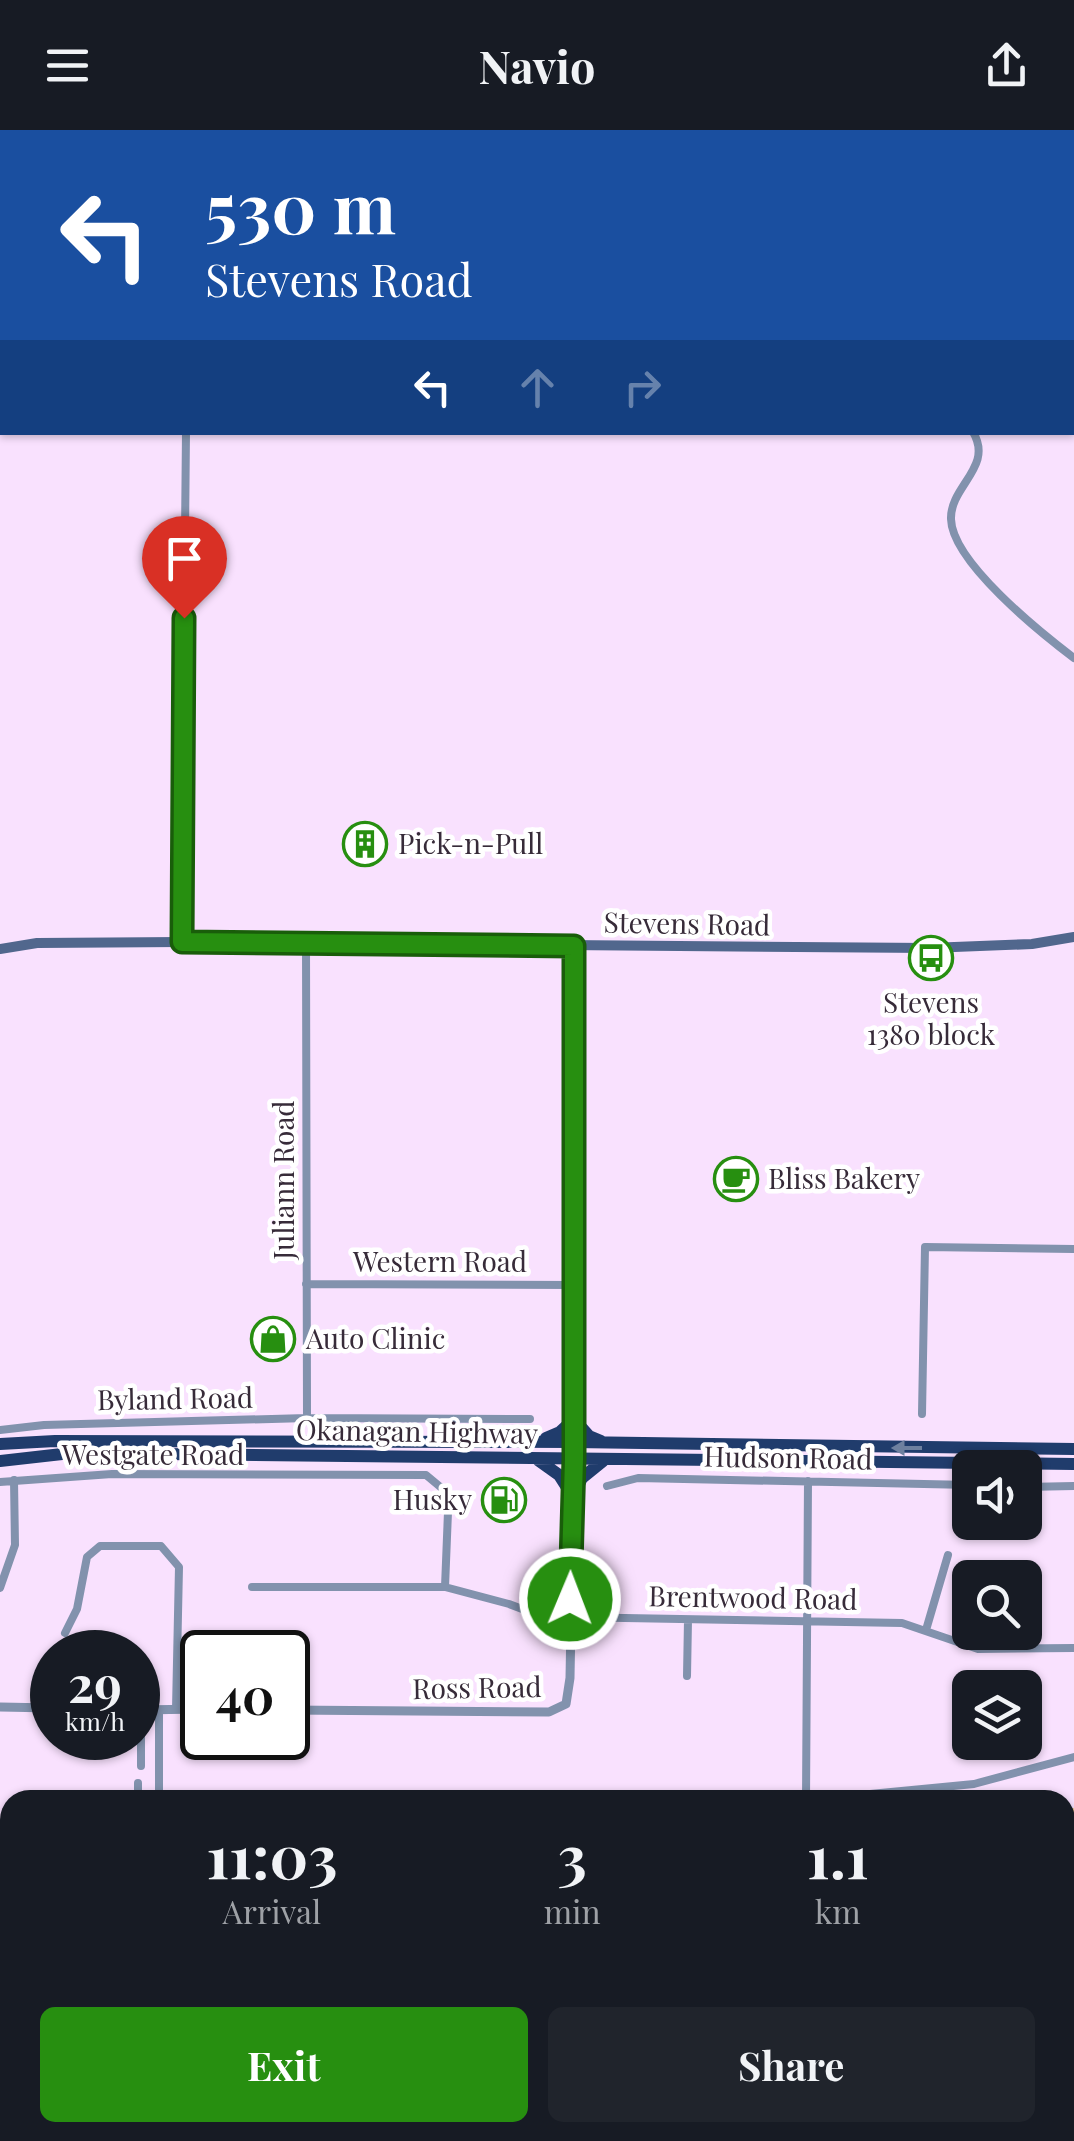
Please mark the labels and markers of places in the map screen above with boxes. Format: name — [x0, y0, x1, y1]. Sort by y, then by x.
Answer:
pin — [142, 516, 227, 619]
building icon: Pick-n-Pull — [342, 821, 388, 867]
place label: Pick-n-Pull — [398, 824, 543, 861]
bus stop icon: Stevens 1380 block — [908, 935, 954, 981]
place label: Stevens 1380 block — [867, 983, 996, 1052]
cafe icon: Bliss Bakery — [713, 1156, 759, 1202]
place label: Bliss Bakery — [768, 1159, 920, 1196]
shop icon: Auto Clinic — [250, 1316, 296, 1362]
place label: Auto Clinic — [305, 1319, 445, 1356]
fuel station icon: Husky — [481, 1477, 527, 1523]
place label: Husky — [393, 1480, 472, 1517]

